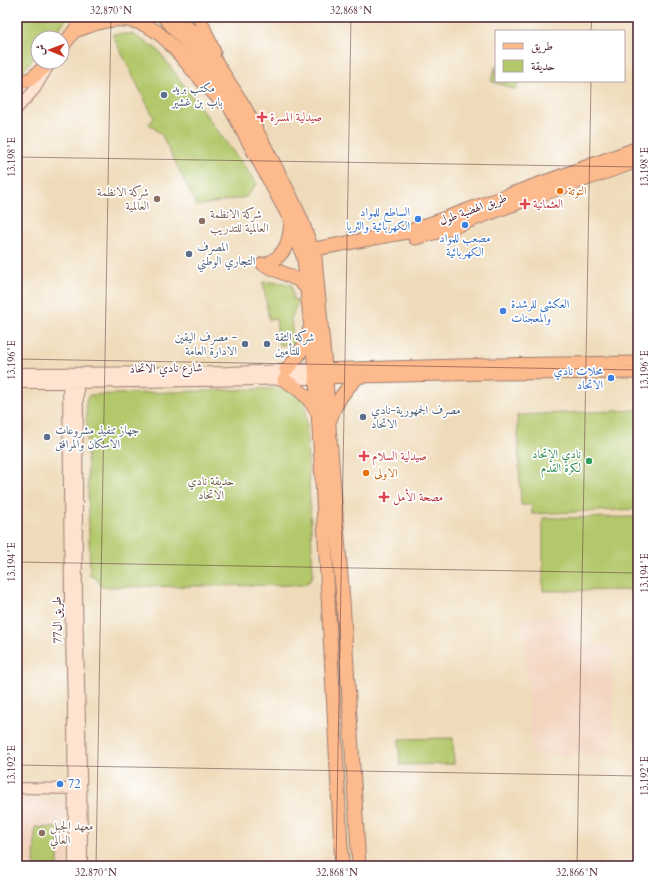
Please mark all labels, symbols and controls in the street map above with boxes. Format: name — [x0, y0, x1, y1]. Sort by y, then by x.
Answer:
text: 32.870°N — [90, 4, 132, 18]
text: 32.868°N — [330, 4, 372, 18]
north arrow — [30, 30, 70, 70]
legend — [495, 30, 625, 82]
text: طريق — [531, 38, 553, 54]
text: ش — [33, 44, 48, 55]
text: حديقة — [531, 58, 555, 74]
place label: مكتب بريد باب بن غشير — [170, 80, 223, 110]
marker: مكتب بريد باب بن غشير — [159, 90, 169, 100]
place label: صيدلية المسرة — [270, 109, 322, 125]
marker: صيدلية المسرة — [257, 112, 267, 122]
text: 13.198°E — [5, 137, 19, 177]
text: 13.198°E — [638, 147, 652, 187]
place label: التوتة — [568, 183, 587, 199]
place label: شركة الانظمة العالمية — [97, 184, 149, 214]
marker: التوتة — [555, 186, 565, 196]
street label: طريق الهضبة طول — [437, 189, 509, 229]
marker: شركة الانظمة العالمية — [152, 194, 162, 204]
place label: العثمانية — [533, 196, 564, 212]
marker: العثمانية — [520, 199, 530, 209]
place label: الساطع للمواد الكهربائية والثريا — [346, 204, 410, 234]
place label: شركة الانظمة العالمية للتدريب — [210, 206, 269, 236]
marker: الساطع للمواد الكهربائية والثريا — [413, 214, 423, 224]
marker: شركة الانظمة العالمية للتدريب — [197, 216, 207, 226]
marker: مصعب للمواد الكهربائية — [460, 220, 470, 230]
place label: مصعب للمواد الكهربائية — [439, 230, 491, 260]
place label: المصرف التجاري الوطني — [197, 239, 256, 273]
marker: المصرف التجاري الوطني — [184, 249, 194, 259]
place label: العكشي للرشدة والمعجنات — [511, 296, 570, 326]
marker: العكشي للرشدة والمعجنات — [498, 306, 508, 316]
place label: مصرف اليقين - الادارة العامة — [175, 329, 237, 359]
place label: شركة الثقة للتأمين — [275, 329, 314, 359]
marker: مصرف اليقين - الادارة العامة — [240, 339, 250, 349]
marker: شركة الثقة للتأمين — [262, 339, 272, 349]
text: 13.196°E — [5, 340, 19, 380]
text: 13.196°E — [638, 350, 652, 390]
street label: شارع نادي الاتحاد — [129, 359, 203, 380]
place label: محلات نادي الاتحاد — [554, 363, 604, 393]
marker: محلات نادي الاتحاد — [606, 373, 616, 383]
place label: مصرف الجمهورية-نادي الاتحاد — [371, 402, 461, 432]
marker: مصرف الجمهورية-نادي الاتحاد — [358, 412, 368, 422]
place label: جهاز تنفيذ مشروعات الاسكان والمرافق — [55, 422, 140, 452]
marker: جهاز تنفيذ مشروعات الاسكان والمرافق — [42, 432, 52, 442]
place label: نادي الإتحاد لكرة القدم — [532, 446, 581, 479]
place label: صيدلية السلام — [372, 448, 427, 467]
marker: صيدلية السلام — [359, 451, 369, 461]
marker: نادي الإتحاد لكرة القدم — [584, 456, 594, 466]
place label: الاولى — [374, 465, 398, 481]
marker: الاولى — [361, 468, 371, 478]
park label: حديقة نادي الاتحاد — [187, 473, 235, 503]
place label: مصحة الأمل — [393, 488, 443, 506]
marker: مصحة الأمل — [378, 491, 390, 503]
text: 13.194°E — [5, 542, 19, 582]
text: 13.194°E — [638, 553, 652, 593]
street label: طريق ال77 — [49, 596, 65, 644]
text: 13.192°E — [5, 745, 19, 785]
text: 13.192°E — [638, 756, 652, 796]
place label: 72 — [68, 776, 80, 792]
marker: 72 — [55, 779, 65, 789]
place label: معهد الجبل العالي — [50, 818, 93, 850]
marker: معهد الجبل العالي — [37, 828, 47, 838]
text: 32.870°N — [75, 866, 117, 880]
text: 32.868°N — [316, 866, 358, 880]
text: 32.866°N — [556, 866, 598, 880]

